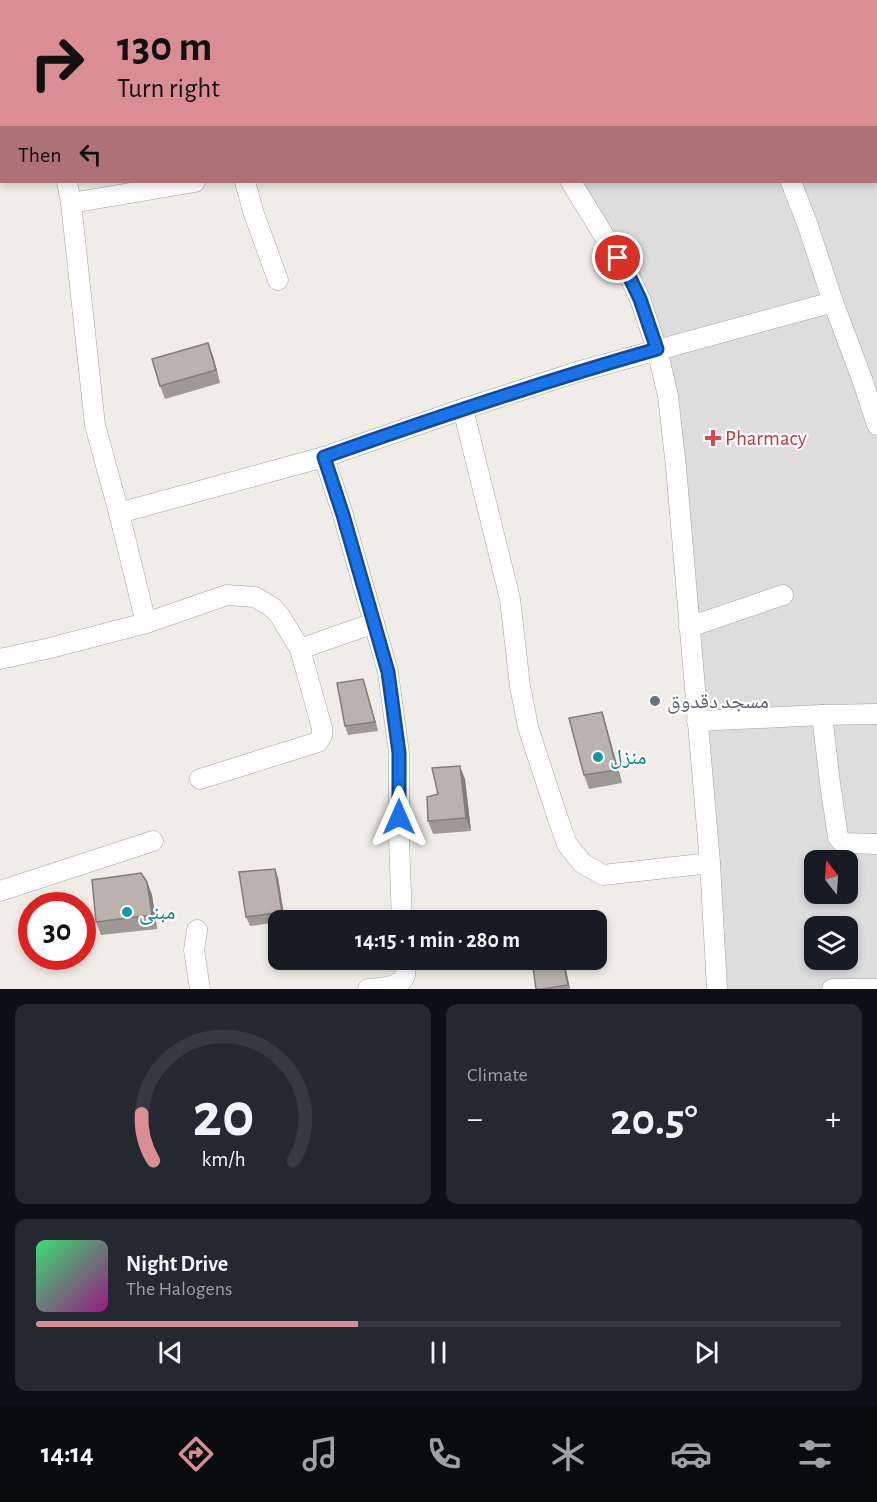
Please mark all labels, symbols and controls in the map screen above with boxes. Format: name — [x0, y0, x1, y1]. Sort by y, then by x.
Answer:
icon: right — [18, 24, 96, 102]
text: 130 m — [117, 26, 212, 68]
text: Turn right — [117, 75, 220, 102]
icon: left — [74, 138, 107, 171]
text: Then — [18, 144, 62, 166]
pin — [592, 232, 643, 283]
icon: arrive — [601, 241, 634, 274]
place label: Pharmacy — [725, 428, 807, 449]
marker: Pharmacy — [706, 431, 720, 445]
place label: مسجد دقدوق — [667, 691, 769, 714]
marker: مسجد دقدوق — [648, 694, 662, 708]
place label: منزل — [610, 747, 647, 769]
marker: منزل — [591, 750, 605, 764]
position arrow — [367, 785, 431, 849]
north arrow — [804, 850, 858, 904]
map controls — [804, 850, 858, 970]
speed limit sign: 30 — [18, 892, 96, 970]
place label: مبنى — [139, 902, 175, 925]
marker: مبنى — [120, 905, 134, 919]
button: layers — [804, 916, 858, 970]
text: 14:15 · 1 min · 280 m — [355, 929, 520, 951]
text: Climate — [467, 1065, 528, 1085]
text: 20 — [192, 1085, 254, 1147]
text: 20.5° — [610, 1098, 698, 1143]
text: − — [467, 1103, 483, 1136]
text: + — [825, 1103, 841, 1136]
text: km/h — [201, 1149, 245, 1170]
text: Night Drive — [126, 1253, 228, 1275]
text: The Halogens — [126, 1279, 232, 1299]
icon: previous — [154, 1336, 187, 1369]
icon: pause — [422, 1336, 455, 1369]
icon: next — [690, 1336, 723, 1369]
icon: directions — [175, 1433, 217, 1475]
icon: music — [299, 1433, 341, 1475]
icon: phone — [423, 1433, 465, 1475]
icon: climate — [547, 1433, 589, 1475]
icon: car — [670, 1433, 712, 1475]
icon: filters — [794, 1433, 836, 1475]
text: 14:14 — [41, 1440, 94, 1467]

